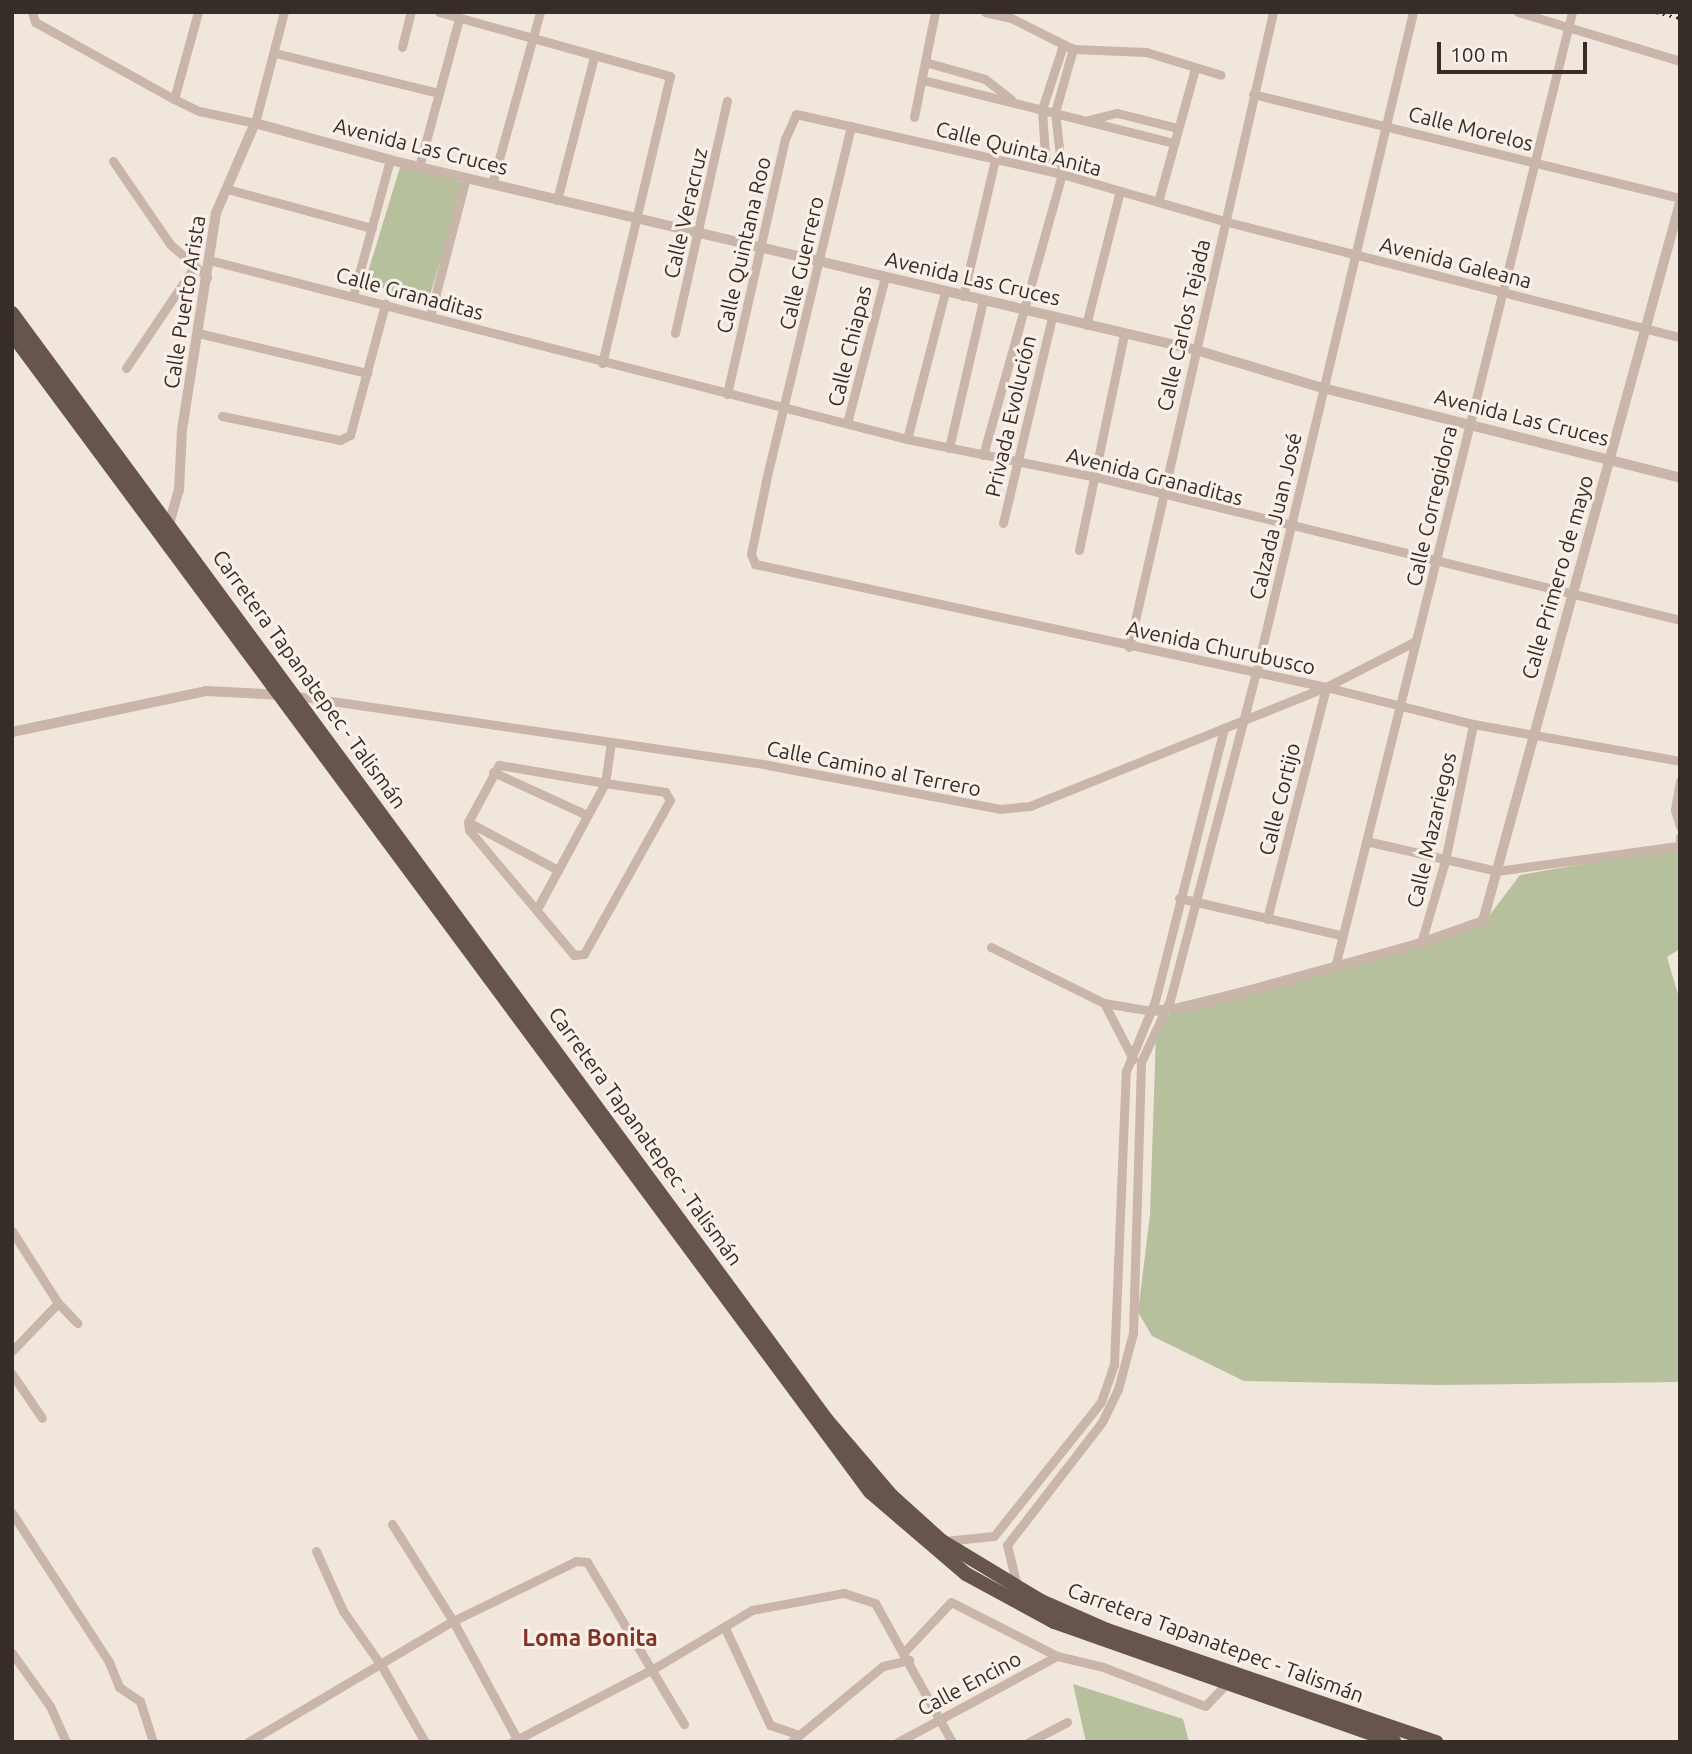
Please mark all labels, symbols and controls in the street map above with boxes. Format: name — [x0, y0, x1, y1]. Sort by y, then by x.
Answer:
scale bar — [1440, 28, 1590, 72]
text: 100 m — [1450, 42, 1508, 66]
street label: Calle Morelos — [1406, 100, 1536, 156]
street label: Avenida Las Cruces — [331, 112, 511, 180]
street label: Calle Quinta Anita — [933, 115, 1105, 181]
street label: Calle Veracruz — [658, 145, 712, 281]
street label: Calle Quintana Roo — [710, 154, 776, 336]
street label: Calle Guerrero — [773, 194, 829, 332]
street label: Calle Puerto Arista — [158, 213, 210, 391]
street label: Avenida Galeana — [1377, 231, 1535, 293]
street label: Calle Carlos Tejada — [1151, 237, 1215, 413]
street label: Avenida Las Cruces — [883, 246, 1063, 310]
street label: Calle Granaditas — [333, 261, 487, 325]
street label: Calle Chiapas — [822, 283, 876, 409]
street label: Privada Evolución — [979, 333, 1041, 499]
street label: Avenida Las Cruces — [1432, 383, 1612, 451]
street label: Calle Corregidora — [1400, 423, 1462, 589]
street label: Calzada Juan José — [1244, 430, 1306, 602]
street label: Avenida Granaditas — [1064, 442, 1246, 510]
street label: Calle Primero de mayo — [1516, 472, 1598, 682]
street label: Carretera Tapanatepec - Talismán — [208, 545, 412, 813]
street label: Avenida Churubusco — [1124, 615, 1318, 679]
street label: Calle Camino al Terrero — [765, 735, 983, 801]
street label: Calle Cortijo — [1253, 740, 1305, 858]
street label: Calle Mazariegos — [1401, 750, 1461, 910]
street label: Carretera Tapanatepec - Talismán — [544, 1002, 748, 1270]
street label: Carretera Tapanatepec - Talismán — [1064, 1577, 1368, 1707]
district label: Loma Bonita — [522, 1624, 658, 1652]
street label: Calle Encino — [913, 1645, 1025, 1721]

